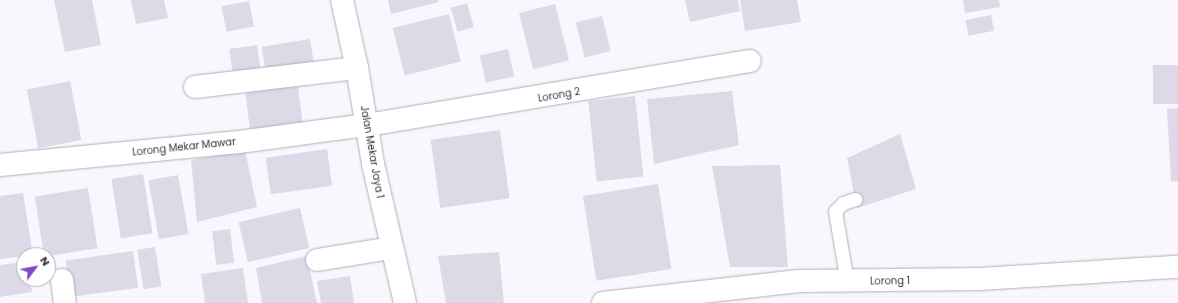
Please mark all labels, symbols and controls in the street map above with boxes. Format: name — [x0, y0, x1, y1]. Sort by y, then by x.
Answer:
street label: Lorong 2 — [537, 85, 581, 105]
street label: Jalan Mekar Jaya 1 — [358, 105, 386, 199]
street label: Lorong Mekar Mawar — [132, 136, 236, 158]
north arrow — [16, 247, 56, 287]
text: N — [36, 253, 54, 269]
street label: Lorong 1 — [870, 275, 910, 287]

